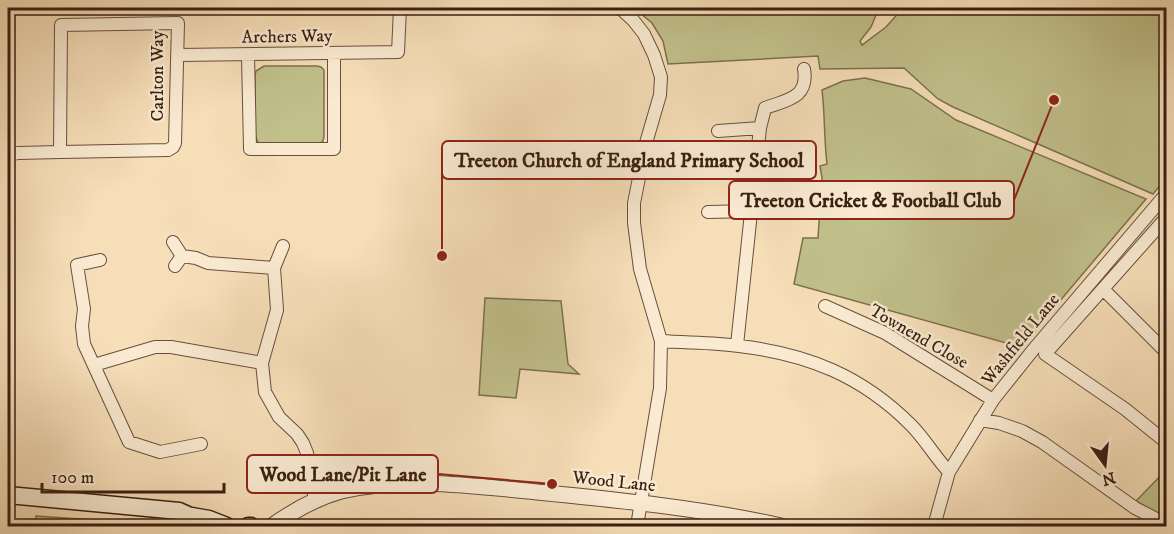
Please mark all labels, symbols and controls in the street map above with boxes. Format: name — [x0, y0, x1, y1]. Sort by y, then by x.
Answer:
street label: Archers Way — [241, 25, 333, 49]
street label: Carlton Way — [147, 30, 169, 121]
callout: Treeton Church of England Primary School — [442, 141, 816, 179]
text: Treeton Church of England Primary School — [453, 149, 805, 174]
callout: Treeton Cricket & Football Club — [729, 181, 1014, 219]
text: Treeton Cricket & Football Club — [740, 189, 1002, 214]
street label: Washfield Lane — [976, 289, 1064, 391]
street label: Townend Close — [865, 300, 972, 374]
north arrow — [1075, 435, 1135, 495]
callout: Wood Lane/Pit Lane — [247, 455, 438, 493]
scale bar — [42, 456, 224, 494]
text: Wood Lane/Pit Lane — [258, 463, 427, 488]
text: 100 m — [51, 467, 94, 489]
street label: Wood Lane — [570, 467, 657, 497]
text: N — [1100, 467, 1118, 490]

